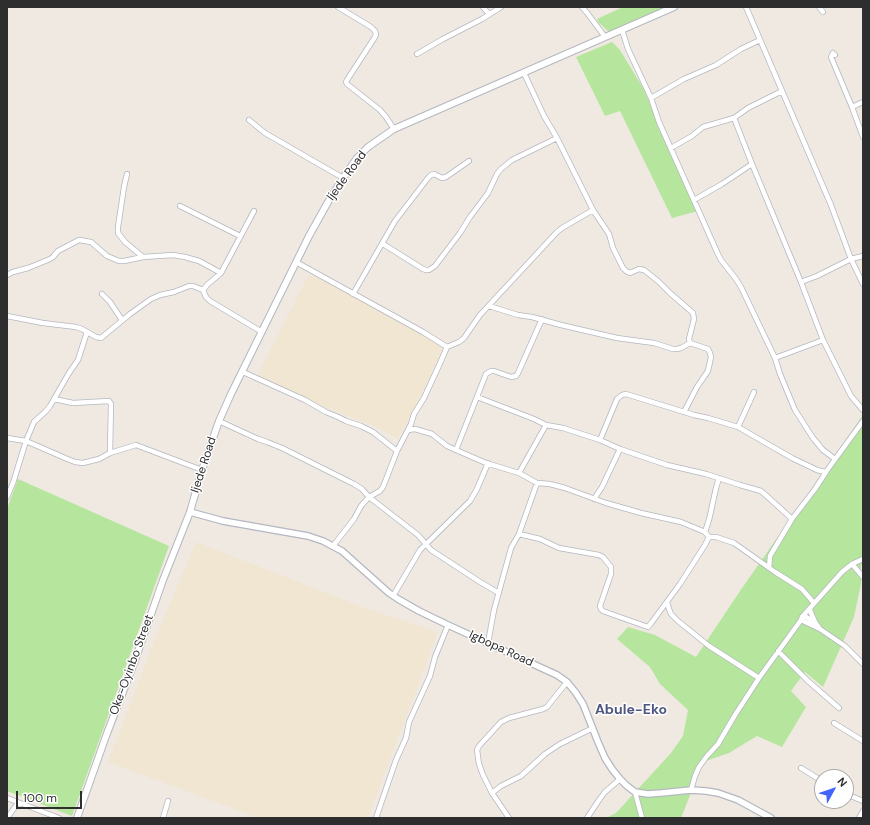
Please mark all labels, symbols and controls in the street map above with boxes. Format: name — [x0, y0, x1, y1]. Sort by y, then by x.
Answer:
street label: Ijede Road — [324, 148, 370, 204]
street label: Ijede Road — [188, 435, 220, 495]
street label: Oke-Oyinbo Street — [107, 613, 157, 717]
street label: Igbopa Road — [467, 628, 535, 670]
district label: Abule-Eko — [595, 702, 667, 718]
north arrow — [814, 769, 854, 809]
text: N — [834, 774, 850, 790]
scale bar — [18, 783, 84, 809]
text: 100 m — [23, 790, 57, 806]

